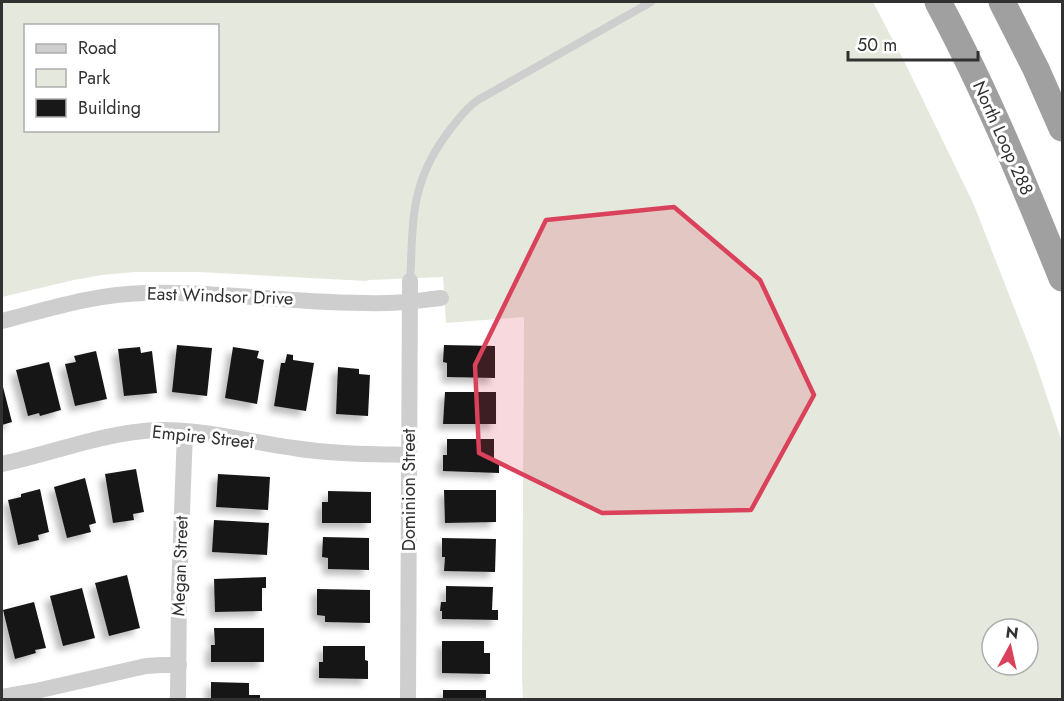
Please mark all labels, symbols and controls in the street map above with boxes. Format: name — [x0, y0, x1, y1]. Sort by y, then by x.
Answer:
legend — [24, 24, 219, 132]
scale bar — [848, 24, 978, 62]
text: 50 m — [857, 32, 897, 58]
text: Road — [78, 35, 117, 61]
text: Park — [78, 65, 110, 91]
street label: North Loop 288 — [966, 77, 1040, 199]
text: Building — [78, 95, 141, 121]
street label: East Windsor Drive — [146, 280, 294, 312]
street label: Empire Street — [151, 419, 256, 455]
street label: Dominion Street — [396, 428, 422, 551]
street label: Megan Street — [165, 515, 195, 617]
north arrow — [980, 617, 1040, 677]
text: N — [1004, 620, 1020, 645]

